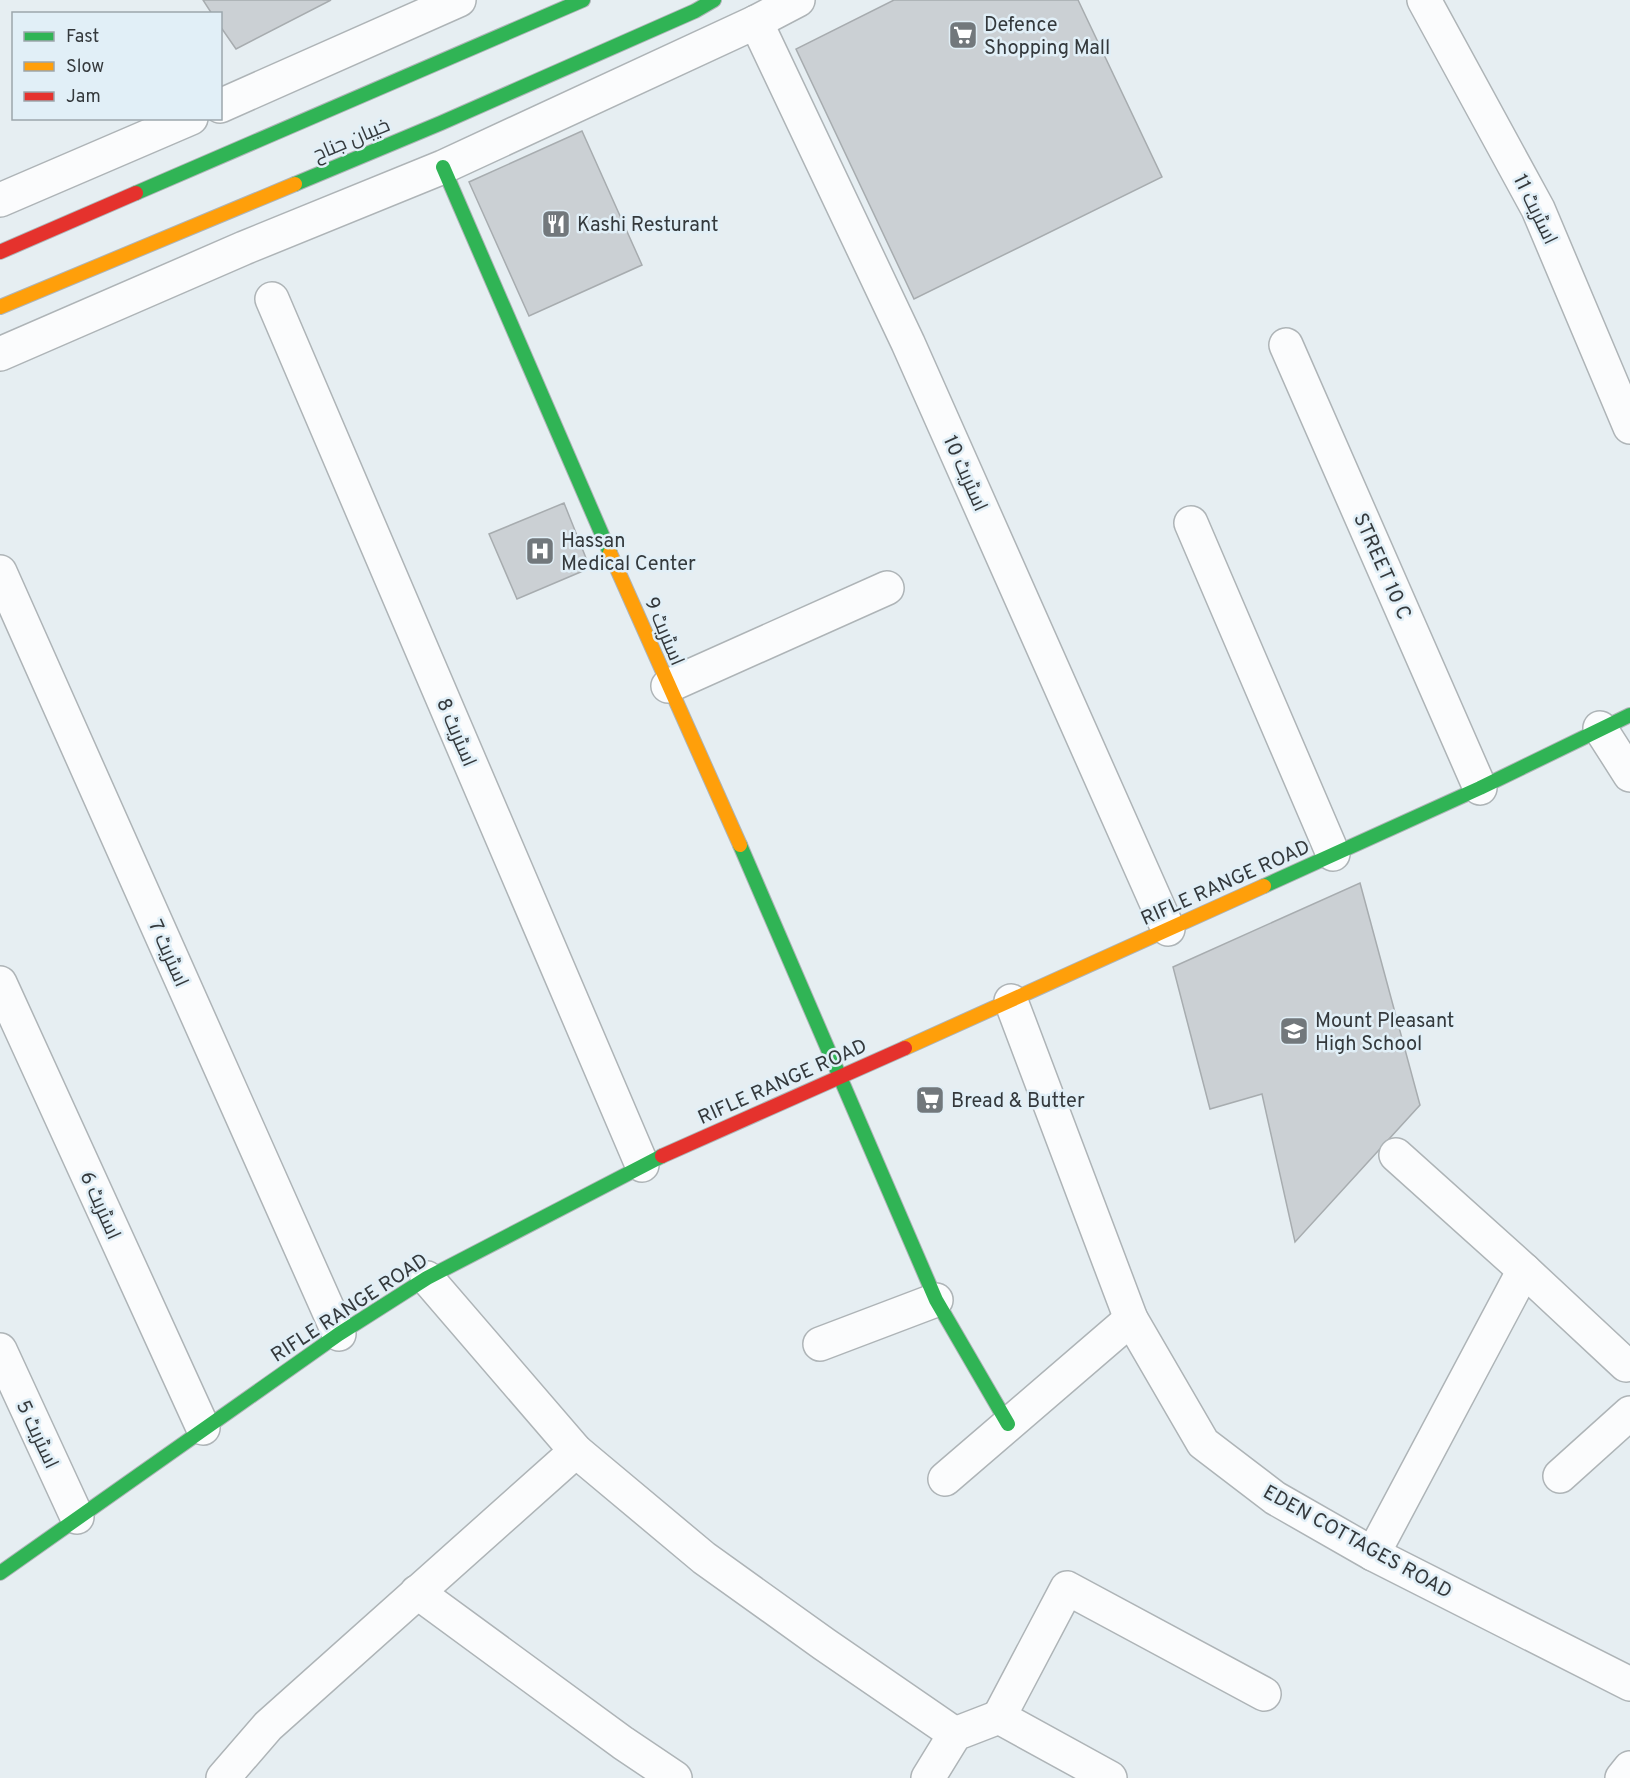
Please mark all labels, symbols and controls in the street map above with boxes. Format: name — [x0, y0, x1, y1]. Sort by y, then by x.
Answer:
legend — [12, 12, 222, 120]
place label: Defence Shopping Mall — [984, 13, 1110, 62]
supermarket icon: Defence Shopping Mall — [947, 19, 979, 51]
text: Fast — [66, 26, 99, 49]
text: Slow — [66, 56, 104, 79]
text: Jam — [66, 86, 101, 109]
street label: خیبان جناح — [309, 113, 394, 169]
street label: اسٹریٹ 11 — [1506, 170, 1562, 249]
restaurant icon: Kashi Resturant — [540, 208, 572, 240]
place label: Kashi Resturant — [577, 213, 719, 239]
street label: اسٹریٹ 10 — [936, 432, 992, 516]
street label: STREET 10 C — [1346, 510, 1416, 624]
place label: Hassan Medical Center — [561, 529, 696, 578]
hospital icon: Hassan Medical Center — [524, 535, 556, 567]
street label: اسٹریٹ 9 — [637, 593, 689, 670]
street label: اسٹریٹ 8 — [429, 694, 481, 771]
street label: RIFLE RANGE ROAD — [1137, 835, 1314, 933]
street label: اسٹریٹ 7 — [141, 916, 193, 991]
place label: Mount Pleasant High School — [1315, 1009, 1454, 1058]
school or university icon: Mount Pleasant High School — [1278, 1015, 1310, 1047]
street label: RIFLE RANGE ROAD — [694, 1034, 871, 1132]
supermarket icon: Bread & Butter — [914, 1084, 946, 1116]
place label: Bread & Butter — [951, 1089, 1085, 1115]
street label: اسٹریٹ 6 — [73, 1168, 126, 1244]
street label: RIFLE RANGE ROAD — [267, 1248, 434, 1369]
street label: اسٹریٹ 5 — [9, 1396, 63, 1473]
street label: EDEN COTTAGES ROAD — [1258, 1480, 1456, 1606]

